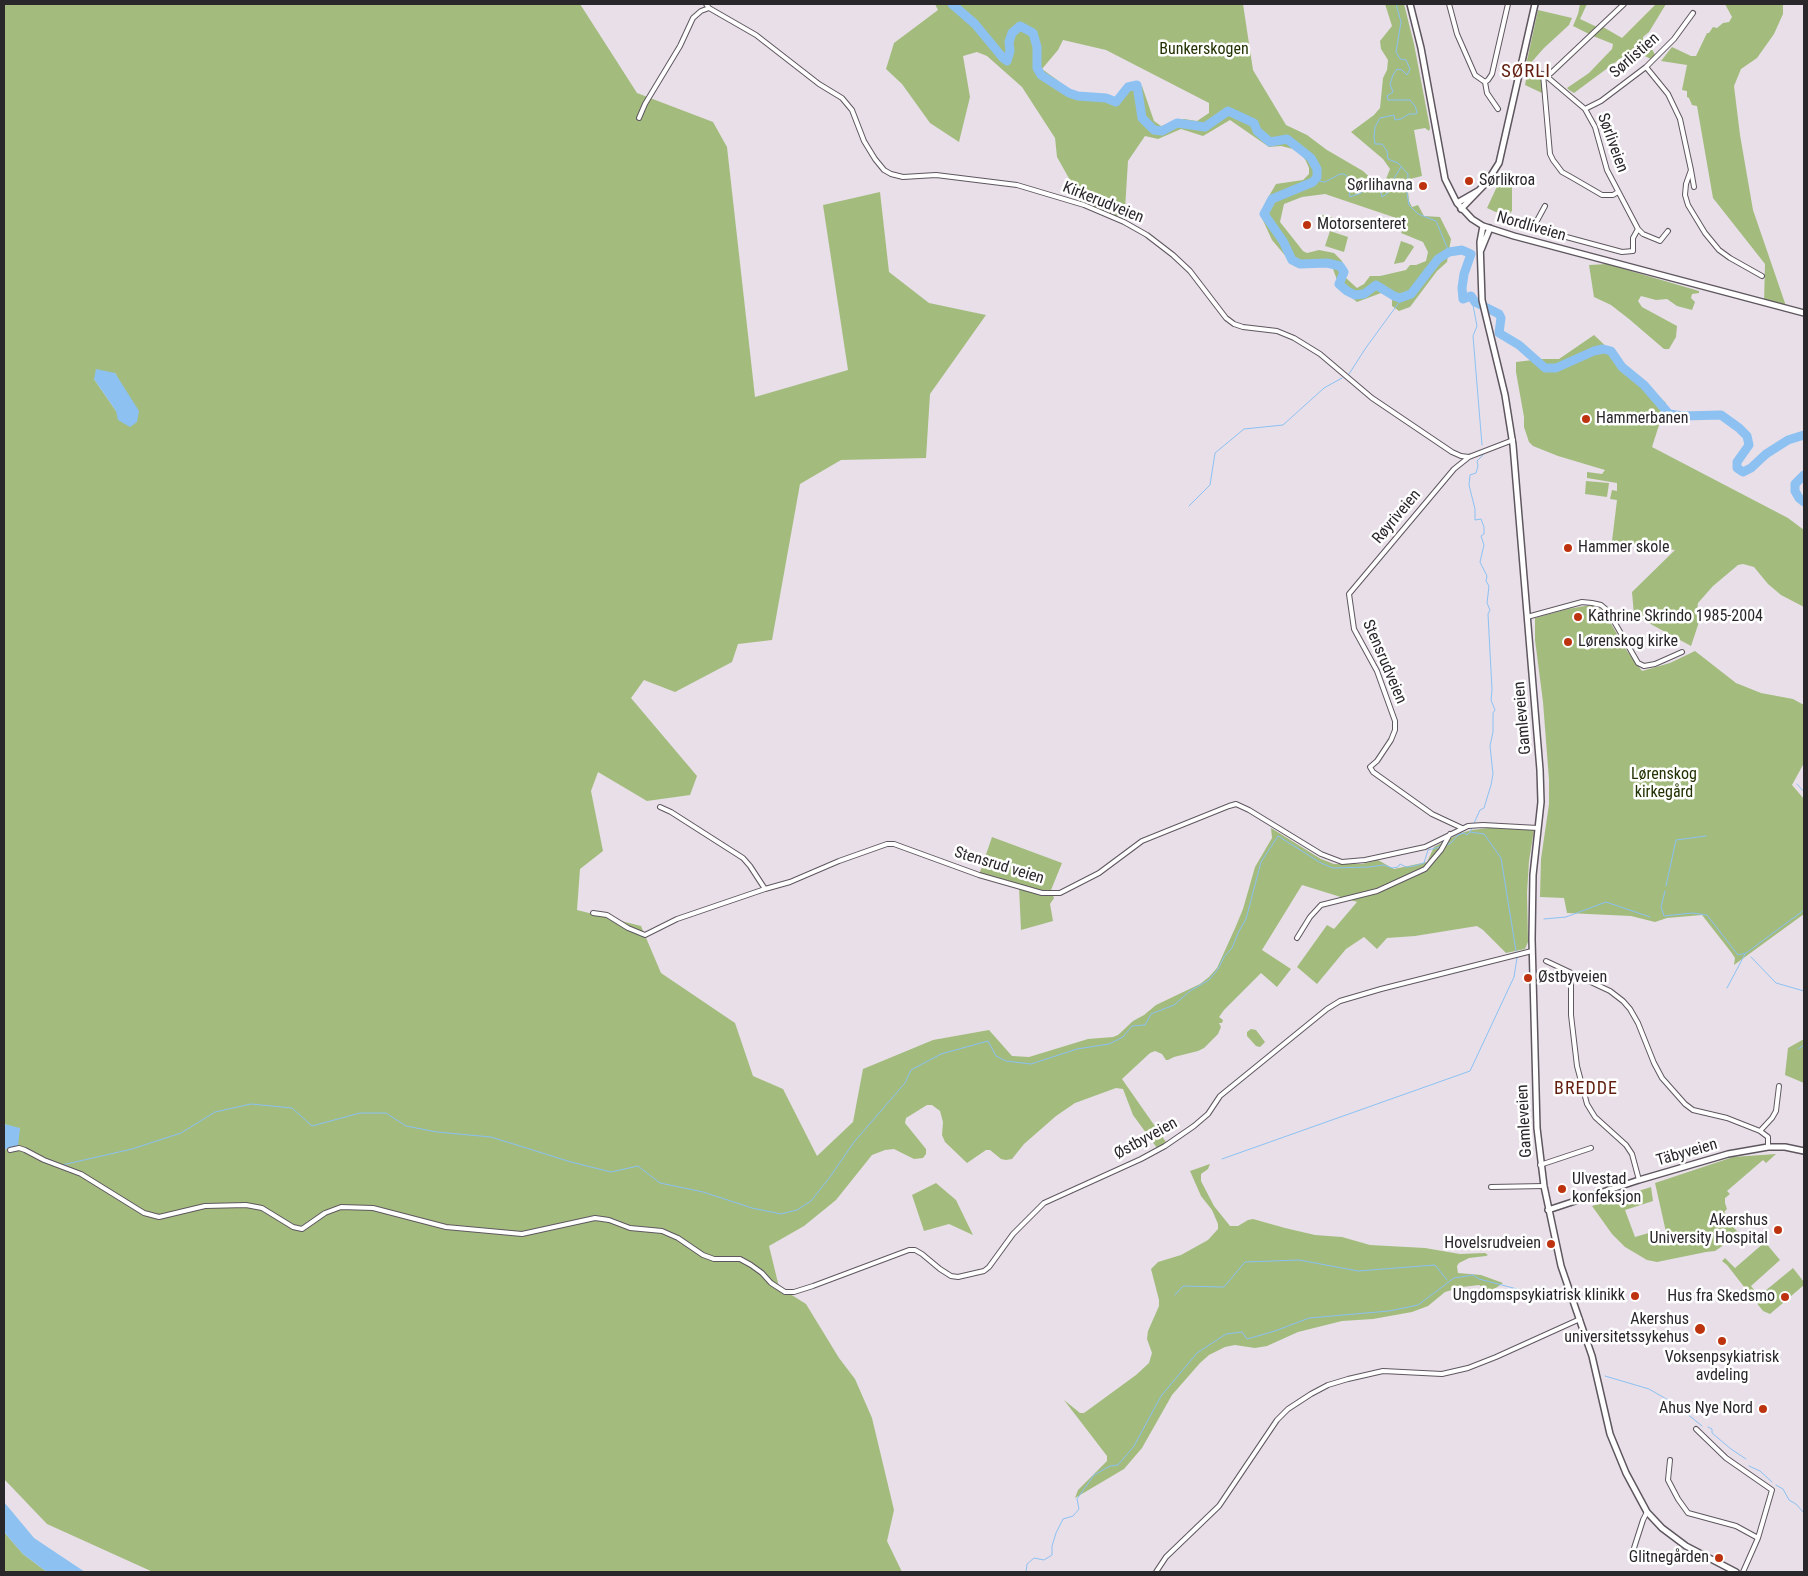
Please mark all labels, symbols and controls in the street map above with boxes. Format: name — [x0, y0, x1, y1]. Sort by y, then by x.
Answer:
street label: Sørlistien — [1606, 29, 1664, 83]
park label: Bunkerskogen — [1159, 40, 1249, 60]
district label: SØRLI — [1500, 61, 1552, 83]
street label: Sørliveien — [1592, 111, 1632, 175]
place label: Sørlikroa — [1479, 171, 1535, 191]
marker: Sørlikroa — [1463, 175, 1475, 187]
place label: Sørlihavna — [1347, 176, 1413, 196]
street label: Kirkerudveien — [1060, 178, 1146, 228]
marker: Sørlihavna — [1417, 180, 1429, 192]
street label: Nordliveien — [1494, 208, 1568, 246]
place label: Motorsenteret — [1317, 215, 1406, 235]
marker: Motorsenteret — [1301, 219, 1313, 231]
place label: Hammerbanen — [1596, 409, 1689, 429]
marker: Hammerbanen — [1580, 413, 1592, 425]
street label: Røyriveien — [1369, 486, 1425, 548]
place label: Hammer skole — [1578, 538, 1669, 558]
marker: Hammer skole — [1562, 542, 1574, 554]
place label: Kathrine Skrindo 1985-2004 — [1588, 607, 1763, 627]
marker: Kathrine Skrindo 1985-2004 — [1572, 611, 1584, 623]
street label: Stensrudveien — [1358, 617, 1410, 707]
place label: Lørenskog kirke — [1578, 632, 1678, 652]
marker: Lørenskog kirke — [1562, 636, 1574, 648]
street label: Gamleveien — [1510, 681, 1536, 755]
park label: Lørenskog kirkegård — [1631, 765, 1697, 803]
street label: Stensrud veien — [952, 843, 1046, 889]
place label: Østbyveien — [1538, 968, 1607, 988]
marker: Østbyveien — [1522, 972, 1534, 984]
district label: BREDDE — [1553, 1078, 1619, 1100]
street label: Gamleveien — [1513, 1084, 1537, 1158]
street label: Østbyveien — [1111, 1114, 1181, 1164]
street label: Täbyveien — [1654, 1135, 1720, 1171]
place label: Ulvestad konfeksjon — [1572, 1170, 1641, 1208]
marker: Ulvestad konfeksjon — [1556, 1183, 1568, 1195]
place label: Akershus University Hospital — [1650, 1211, 1768, 1249]
marker: Akershus University Hospital — [1772, 1224, 1784, 1236]
place label: Hovelsrudveien — [1444, 1234, 1541, 1254]
marker: Hovelsrudveien — [1545, 1238, 1557, 1250]
place label: Ungdomspsykiatrisk klinikk — [1453, 1286, 1625, 1306]
place label: Hus fra Skedsmo — [1667, 1287, 1775, 1307]
marker: Ungdomspsykiatrisk klinikk — [1629, 1290, 1641, 1302]
marker: Hus fra Skedsmo — [1779, 1291, 1791, 1303]
place label: Akershus universitetssykehus — [1564, 1310, 1689, 1348]
marker: Akershus universitetssykehus — [1693, 1322, 1707, 1336]
marker: Voksenpsykiatrisk avdeling — [1716, 1335, 1728, 1347]
place label: Voksenpsykiatrisk avdeling — [1665, 1348, 1779, 1386]
place label: Ahus Nye Nord — [1659, 1399, 1753, 1419]
marker: Ahus Nye Nord — [1757, 1403, 1769, 1415]
place label: Glitnegården — [1629, 1548, 1709, 1568]
marker: Glitnegården — [1713, 1552, 1725, 1564]

